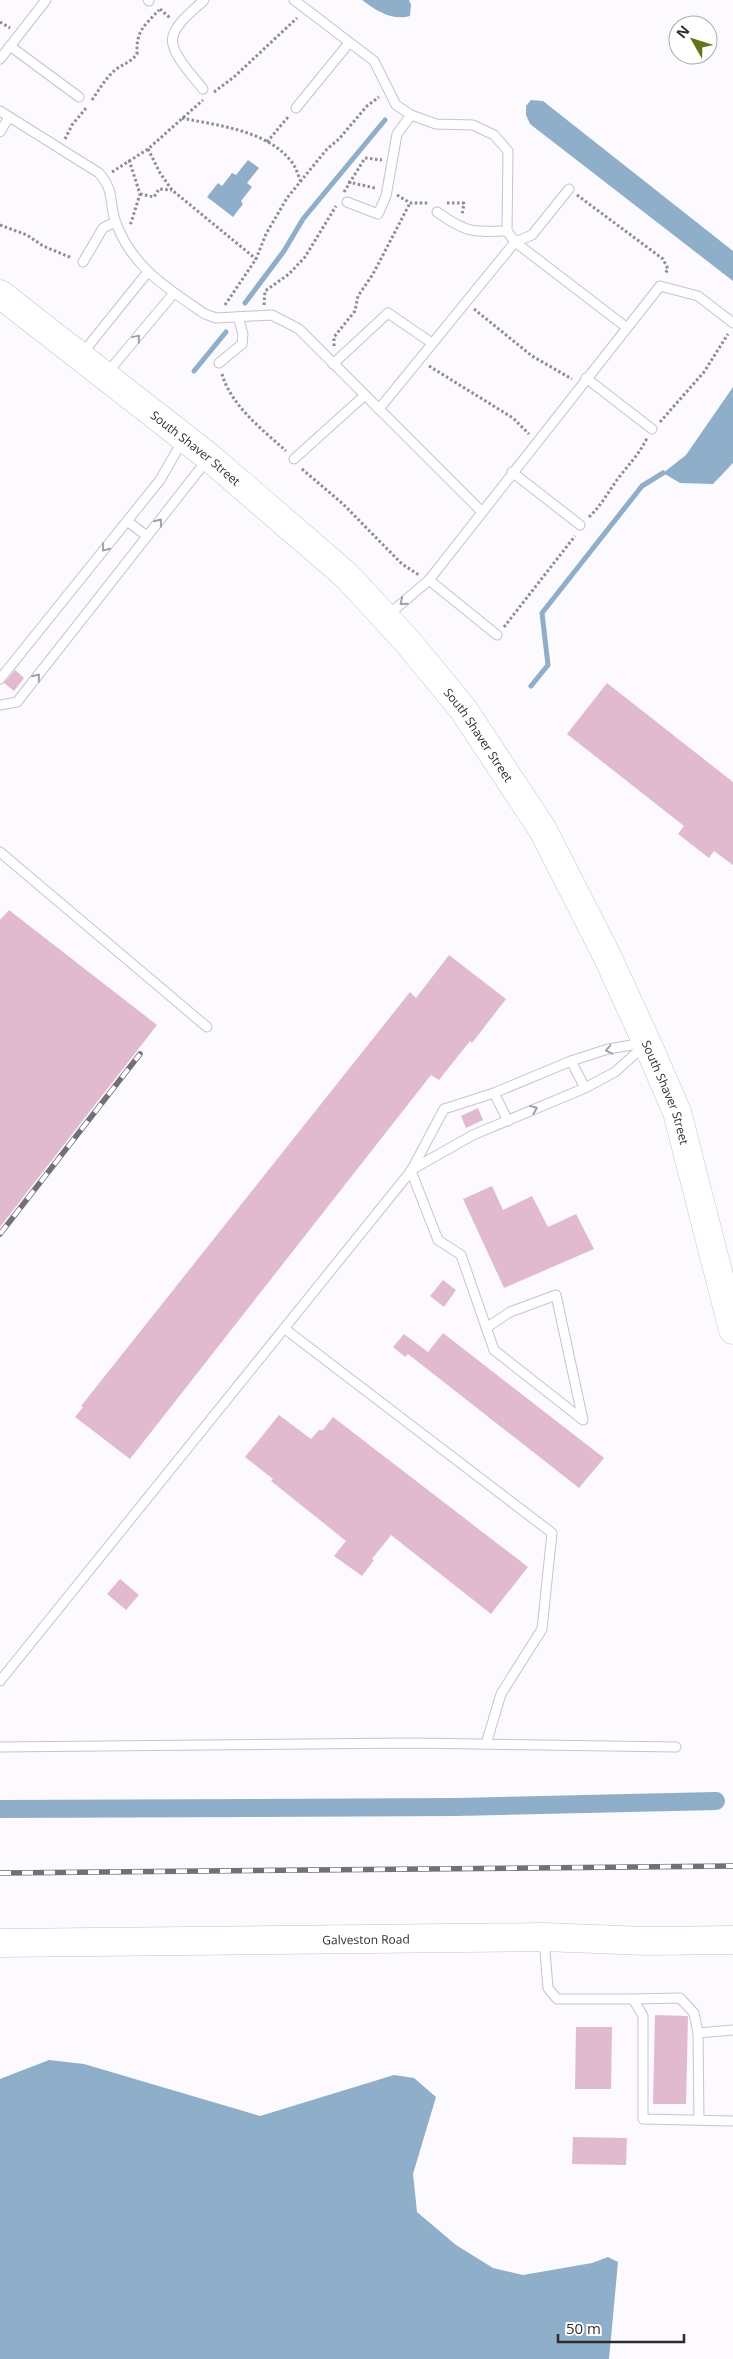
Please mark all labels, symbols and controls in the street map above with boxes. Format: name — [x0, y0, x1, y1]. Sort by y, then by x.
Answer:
north arrow — [668, 15, 718, 65]
text: N — [672, 21, 693, 42]
one-way arrow — [131, 335, 140, 344]
street label: South Shaver Street — [147, 406, 244, 489]
one-way arrow — [153, 519, 161, 528]
one-way arrow — [102, 543, 111, 552]
one-way arrow — [399, 596, 408, 605]
one-way arrow — [31, 674, 39, 683]
street label: South Shaver Street — [440, 684, 517, 785]
street label: South Shaver Street — [638, 1037, 694, 1146]
one-way arrow — [604, 1044, 613, 1055]
one-way arrow — [529, 1105, 538, 1116]
street label: Galveston Road — [322, 1930, 410, 1948]
scale bar — [558, 2312, 684, 2344]
text: 50 m — [566, 2318, 601, 2338]

